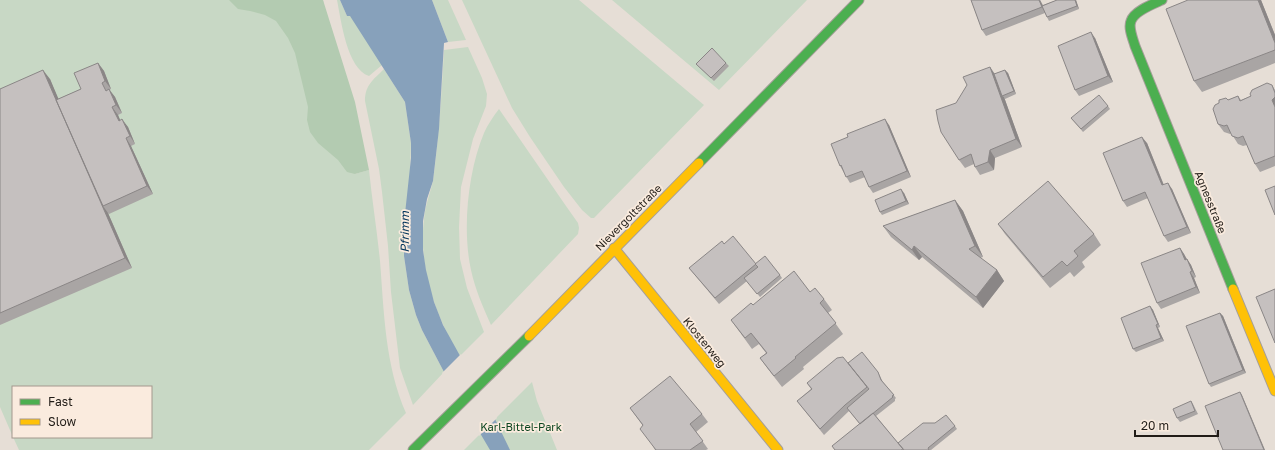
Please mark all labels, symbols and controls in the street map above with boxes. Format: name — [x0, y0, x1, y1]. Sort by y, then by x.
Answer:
street label: Agnesstraße — [1193, 169, 1229, 235]
street label: Nievergoltstraße — [592, 181, 664, 253]
water label: Pfrimm — [397, 210, 412, 253]
street label: Klosterweg — [681, 314, 729, 370]
legend — [12, 386, 152, 438]
text: Fast — [48, 394, 73, 409]
scale bar — [1135, 412, 1218, 438]
text: Slow — [48, 414, 76, 429]
text: 20 m — [1141, 418, 1169, 433]
park label: Karl-Bittel-Park — [480, 420, 562, 433]

